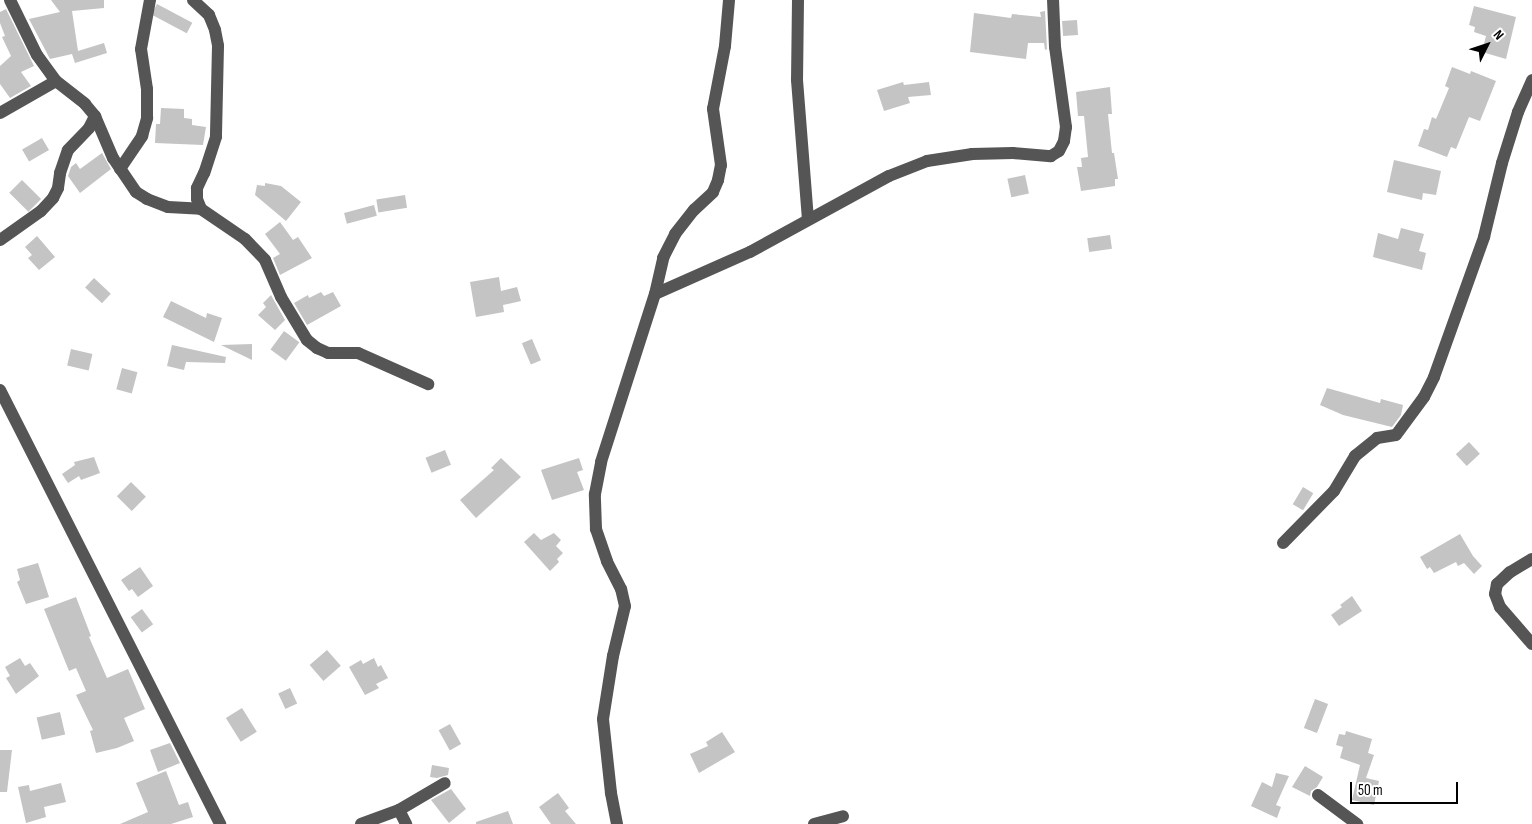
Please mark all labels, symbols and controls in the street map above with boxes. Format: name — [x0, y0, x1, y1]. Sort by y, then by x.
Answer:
north arrow — [1462, 20, 1512, 70]
text: N — [1490, 26, 1508, 43]
scale bar — [1352, 772, 1460, 804]
text: 50 m — [1358, 781, 1383, 800]

